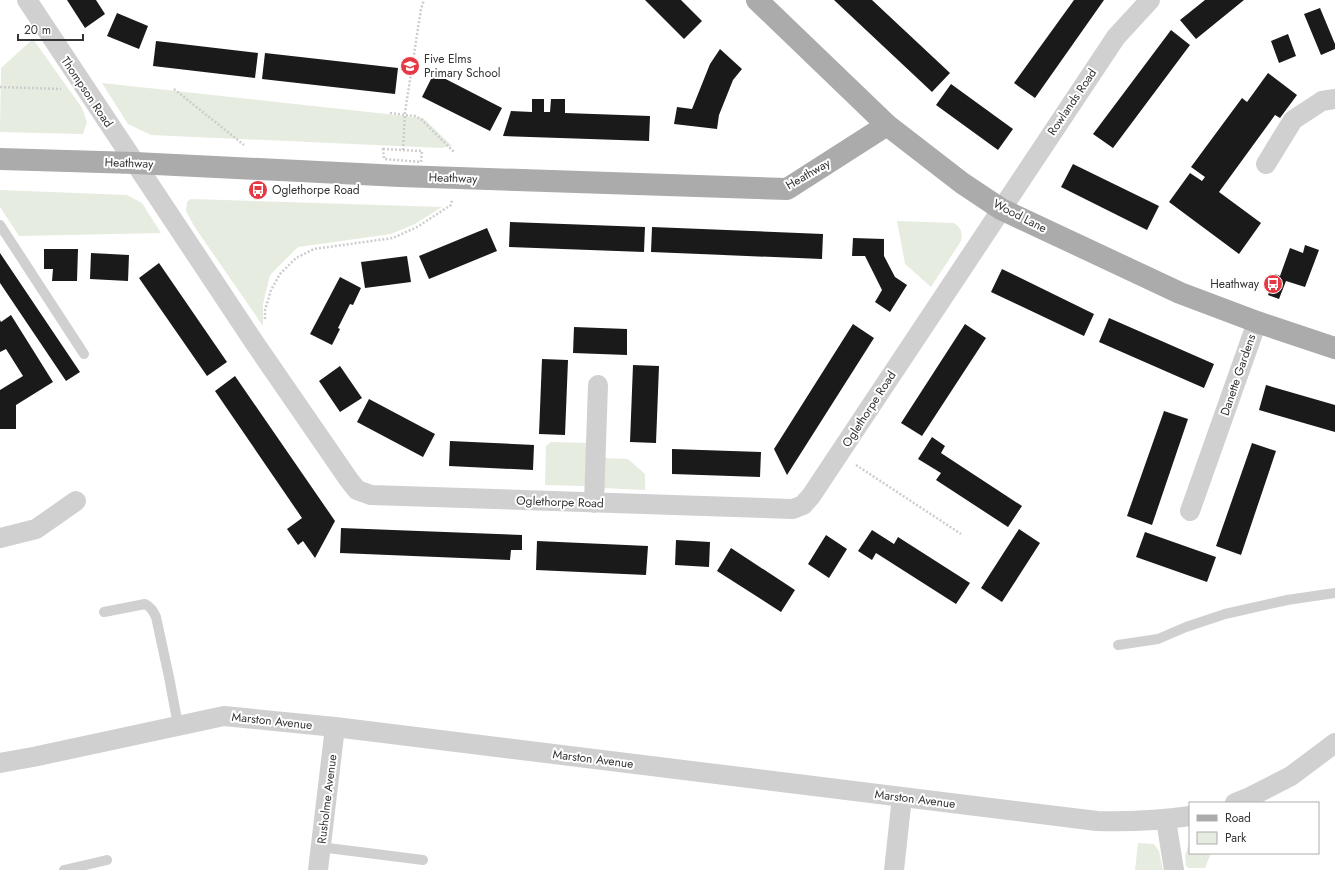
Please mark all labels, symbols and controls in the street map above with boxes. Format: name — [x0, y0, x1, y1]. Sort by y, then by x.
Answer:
scale bar — [18, 16, 83, 42]
text: 20 m — [24, 21, 51, 39]
place label: Five Elms Primary School — [424, 50, 501, 82]
street label: Thompson Road — [57, 53, 117, 131]
school or university icon: Five Elms Primary School — [399, 55, 421, 77]
street label: Rowlands Road — [1043, 65, 1101, 139]
street label: Heathway — [104, 153, 154, 173]
street label: Heathway — [782, 154, 834, 194]
street label: Heathway — [428, 168, 478, 188]
bus stop icon: Oglethorpe Road — [247, 179, 269, 201]
place label: Oglethorpe Road — [272, 181, 360, 199]
street label: Wood Lane — [990, 195, 1050, 237]
bus stop icon: Heathway — [1262, 273, 1284, 295]
place label: Heathway — [1210, 275, 1260, 293]
street label: Danette Gardens — [1216, 332, 1260, 418]
street label: Oglethorpe Road — [838, 367, 900, 451]
street label: Oglethorpe Road — [516, 491, 604, 513]
street label: Marston Avenue — [231, 708, 313, 734]
street label: Marston Avenue — [552, 745, 634, 773]
street label: Rusholme Avenue — [313, 753, 341, 845]
street label: Marston Avenue — [874, 785, 956, 813]
legend — [1189, 802, 1319, 854]
text: Road — [1225, 809, 1251, 827]
text: Park — [1225, 829, 1247, 847]

